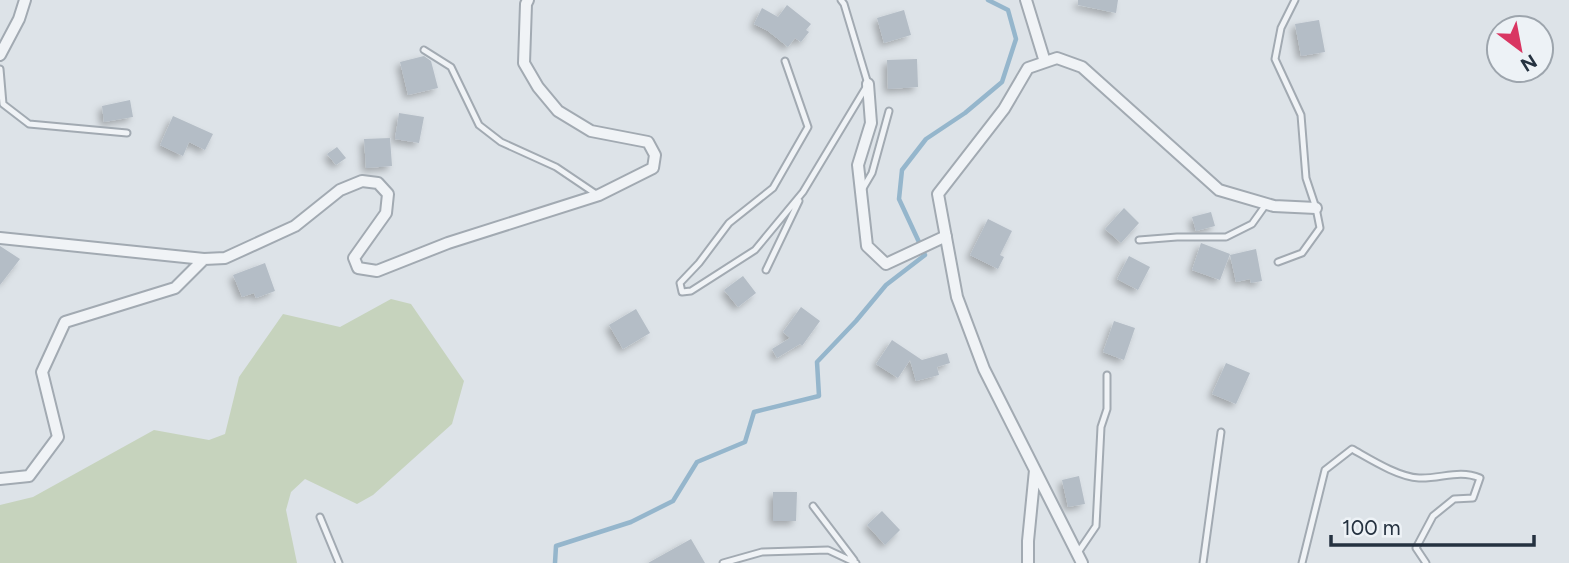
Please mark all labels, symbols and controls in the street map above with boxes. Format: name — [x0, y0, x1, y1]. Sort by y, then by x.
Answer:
north arrow — [1485, 14, 1555, 84]
text: N — [1516, 49, 1541, 77]
scale bar — [1331, 504, 1534, 548]
text: 100 m — [1342, 515, 1401, 540]

